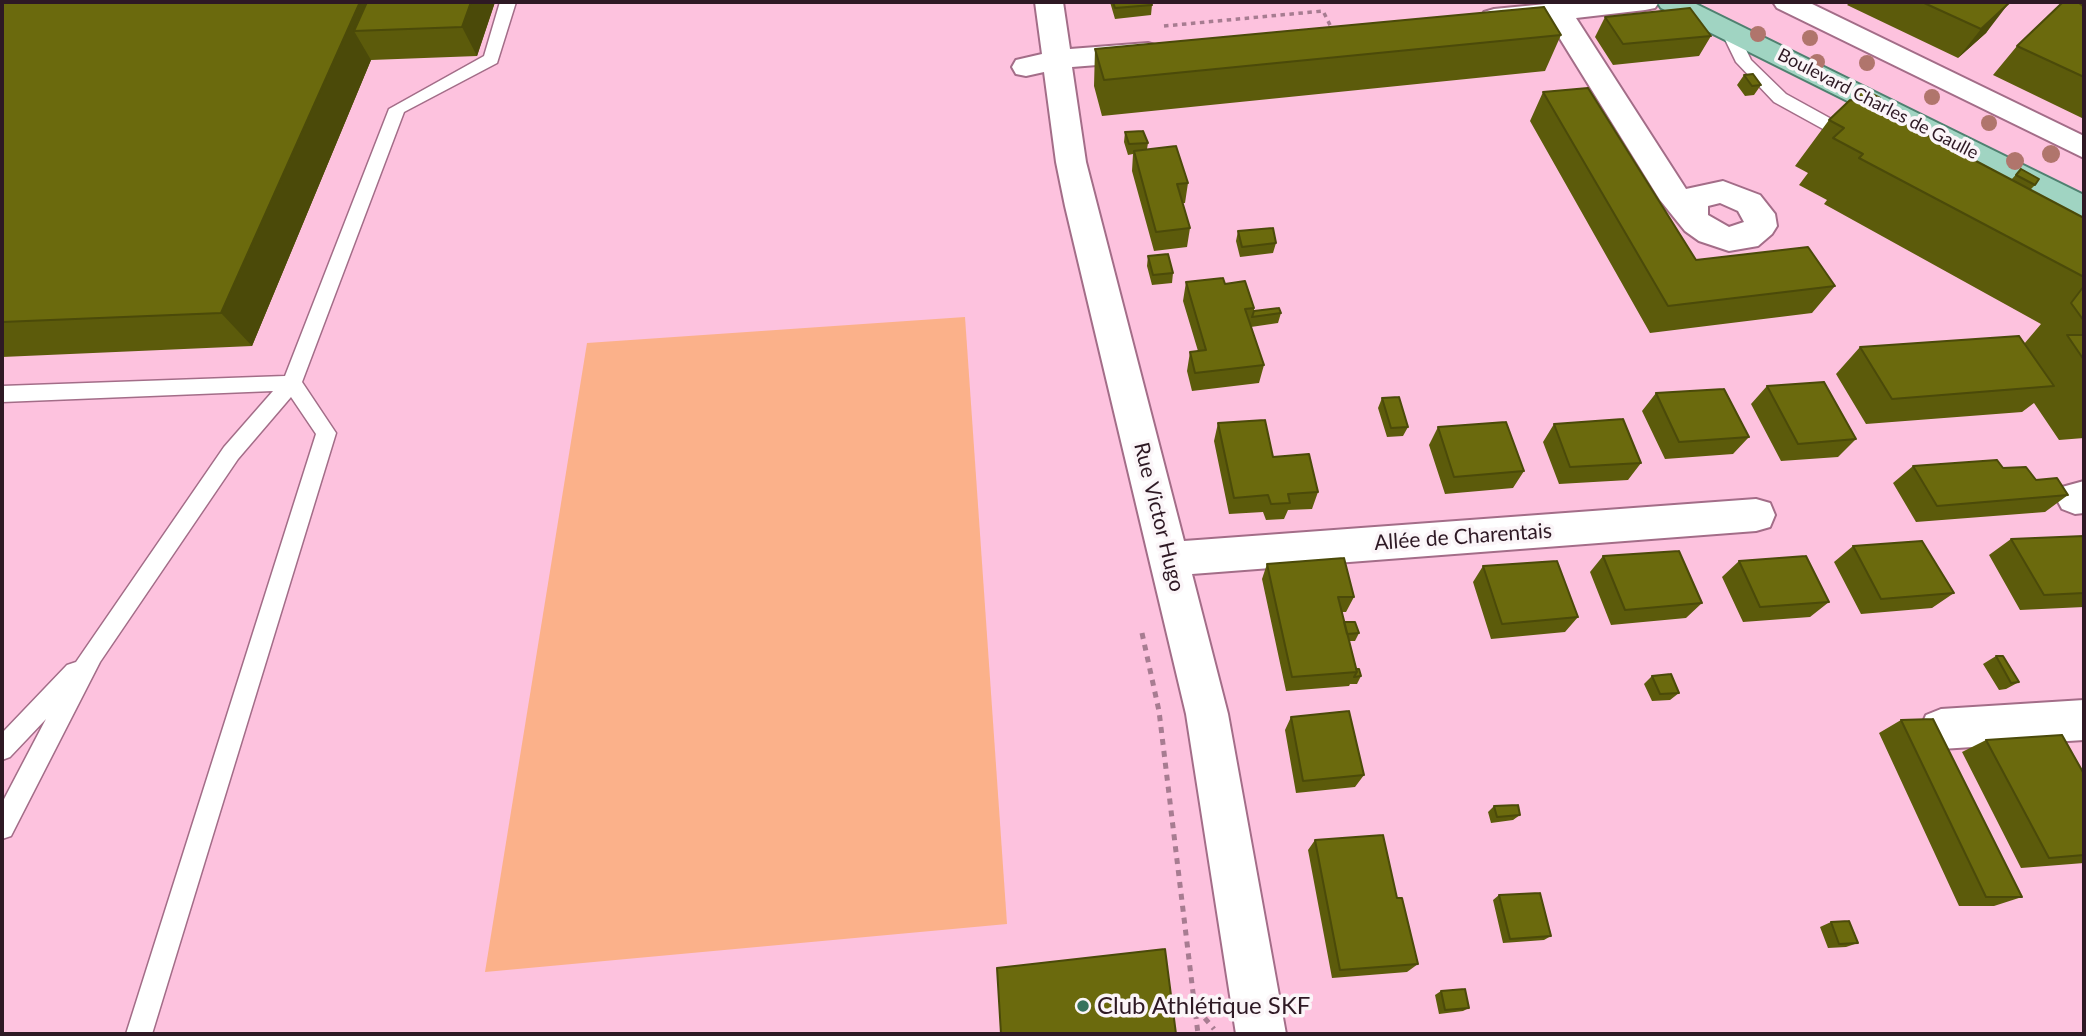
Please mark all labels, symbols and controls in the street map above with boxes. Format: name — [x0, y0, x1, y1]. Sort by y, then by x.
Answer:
street label: Boulevard Charles de Gaulle — [1774, 44, 1982, 164]
street label: Rue Victor Hugo — [1128, 440, 1190, 594]
street label: Allée de Charentais — [1373, 518, 1553, 556]
place label: Club Athlétique SKF — [1097, 992, 1310, 1020]
marker: Club Athlétique SKF — [1075, 998, 1091, 1014]

